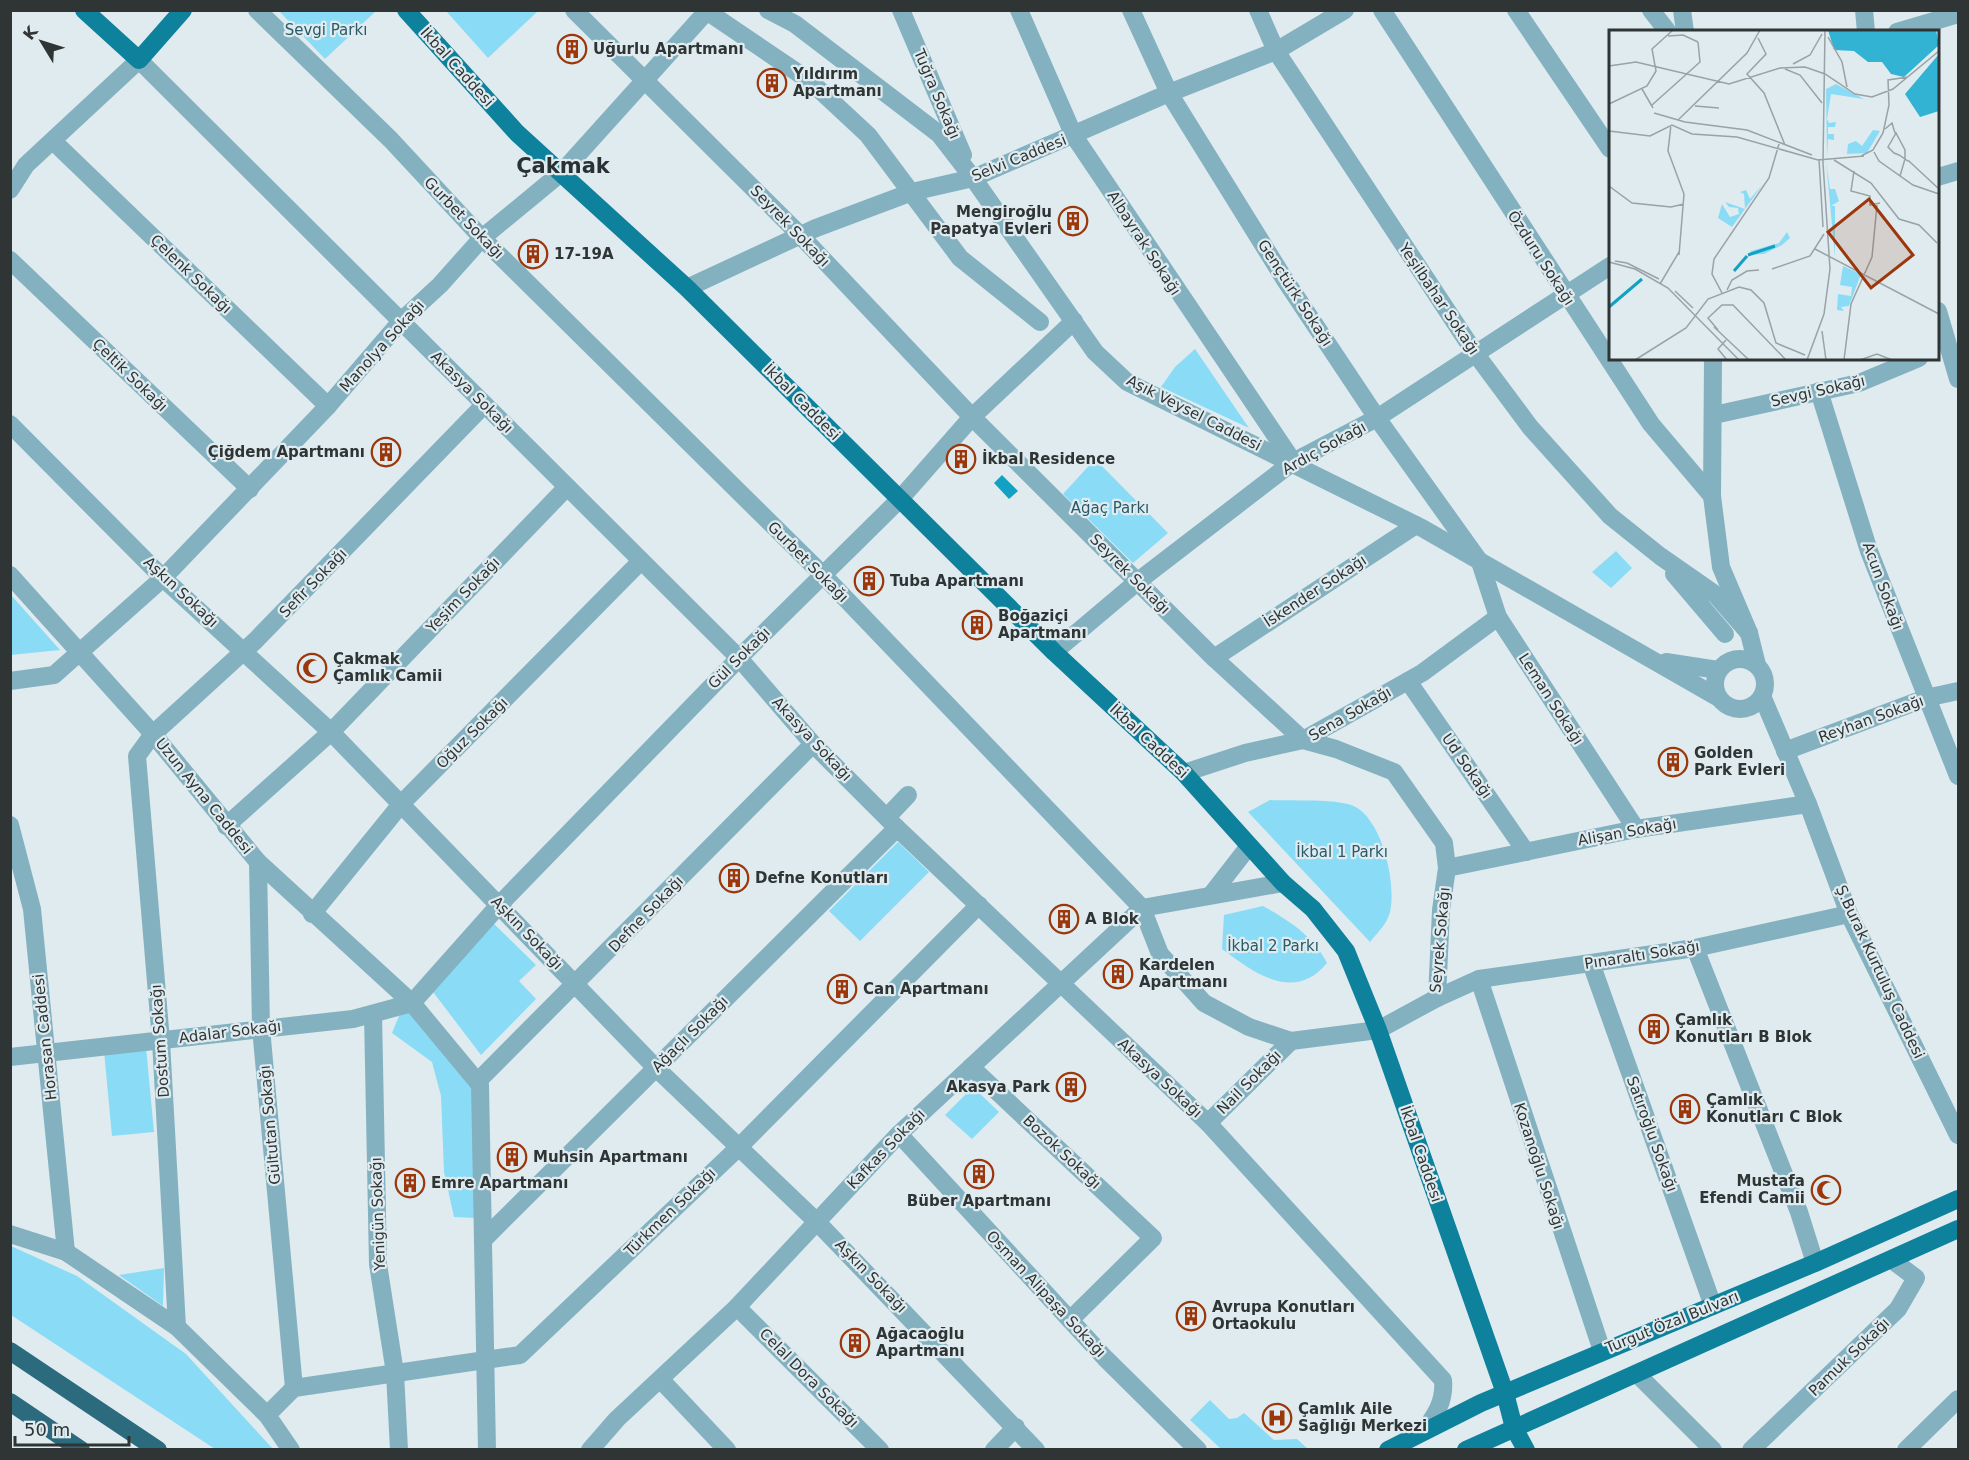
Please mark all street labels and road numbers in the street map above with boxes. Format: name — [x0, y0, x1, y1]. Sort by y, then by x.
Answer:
street label: İkbal Caddesi — [417, 23, 498, 110]
street label: Tuğra Sokağı — [910, 45, 964, 142]
street label: Selvi Caddesi — [969, 131, 1069, 185]
street label: Gurbet Sokağı — [420, 173, 508, 263]
street label: Seyrek Sokağı — [747, 182, 833, 270]
street label: Albayrak Sokağı — [1104, 187, 1184, 299]
street label: Özduru Sokağı — [1504, 207, 1579, 309]
street label: Çelenk Sokağı — [147, 231, 235, 317]
street label: Gençtürk Sokağı — [1254, 236, 1336, 350]
street label: Yeşilbahar Sokağı — [1394, 239, 1483, 358]
street label: Manolya Sokağı — [336, 296, 428, 396]
street label: Çeltik Sokağı — [89, 335, 171, 415]
street label: Akasya Sokağı — [427, 347, 517, 437]
street label: İkbal Caddesi — [760, 359, 845, 444]
street label: Aşık Veysel Caddesi — [1124, 371, 1264, 455]
street label: Sevgi Sokağı — [1769, 371, 1867, 411]
street label: Ardıç Sokağı — [1279, 418, 1369, 478]
street label: Gurbet Sokağı — [764, 518, 852, 606]
street label: Seyrek Sokağı — [1086, 530, 1174, 618]
street label: Acun Sokağı — [1859, 540, 1907, 632]
street label: Sefir Sokağı — [276, 545, 350, 621]
street label: İskender Sokağı — [1260, 550, 1370, 631]
street label: Aşkın Sokağı — [140, 553, 222, 631]
street label: Yeşim Sokağı — [422, 554, 503, 637]
street label: Gül Sokağı — [704, 623, 774, 693]
street label: Leman Sokağı — [1515, 650, 1587, 748]
street label: Sena Sokağı — [1306, 683, 1394, 745]
street label: Reyhan Sokağı — [1816, 692, 1926, 746]
street label: Akasya Sokağı — [768, 693, 856, 785]
street label: Oğuz Sokağı — [433, 694, 511, 772]
street label: İkbal Caddesi — [1106, 699, 1193, 782]
street label: Ud Sokağı — [1438, 730, 1496, 802]
street label: Uzun Ayna Caddesi — [152, 734, 256, 858]
street label: Alişan Sokağı — [1576, 814, 1678, 850]
street label: Defne Sokağı — [605, 872, 687, 956]
street label: Ş.Burak Kurtuluş Caddesi — [1832, 882, 1928, 1062]
street label: Seyrek Sokağı — [1426, 886, 1454, 994]
street label: Aşkın Sokağı — [487, 893, 567, 973]
street label: Pınaraltı Sokağı — [1583, 937, 1701, 973]
street label: Horasan Caddesi — [29, 973, 61, 1101]
street label: Dostum Sokağı — [147, 984, 173, 1098]
street label: Ağaçlı Sokağı — [648, 992, 732, 1076]
street label: Adalar Sokağı — [178, 1017, 282, 1047]
street label: Akasya Sokağı — [1114, 1034, 1206, 1122]
street label: Nail Sokağı — [1213, 1046, 1285, 1118]
street label: Gültutan Sokağı — [256, 1064, 284, 1186]
street label: Satıroğlu Sokağı — [1623, 1074, 1681, 1194]
street label: Kozanoğlu Sokağı — [1510, 1100, 1568, 1232]
street label: İkbal Caddesi — [1396, 1103, 1447, 1205]
street label: Kafkas Sokağı — [843, 1105, 929, 1193]
street label: Bozok Sokağı — [1019, 1111, 1105, 1193]
street label: Yenigün Sokağı — [367, 1157, 389, 1272]
street label: Türkmen Sokağı — [620, 1164, 719, 1261]
street label: Osman Alipaşa Sokağı — [983, 1227, 1109, 1361]
street label: Aşkın Sokağı — [831, 1236, 911, 1316]
street label: Turgut Özal Bulvarı — [1601, 1286, 1741, 1357]
street label: Pamuk Sokağı — [1805, 1314, 1893, 1400]
street label: Celal Dora Sokağı — [756, 1325, 862, 1431]

